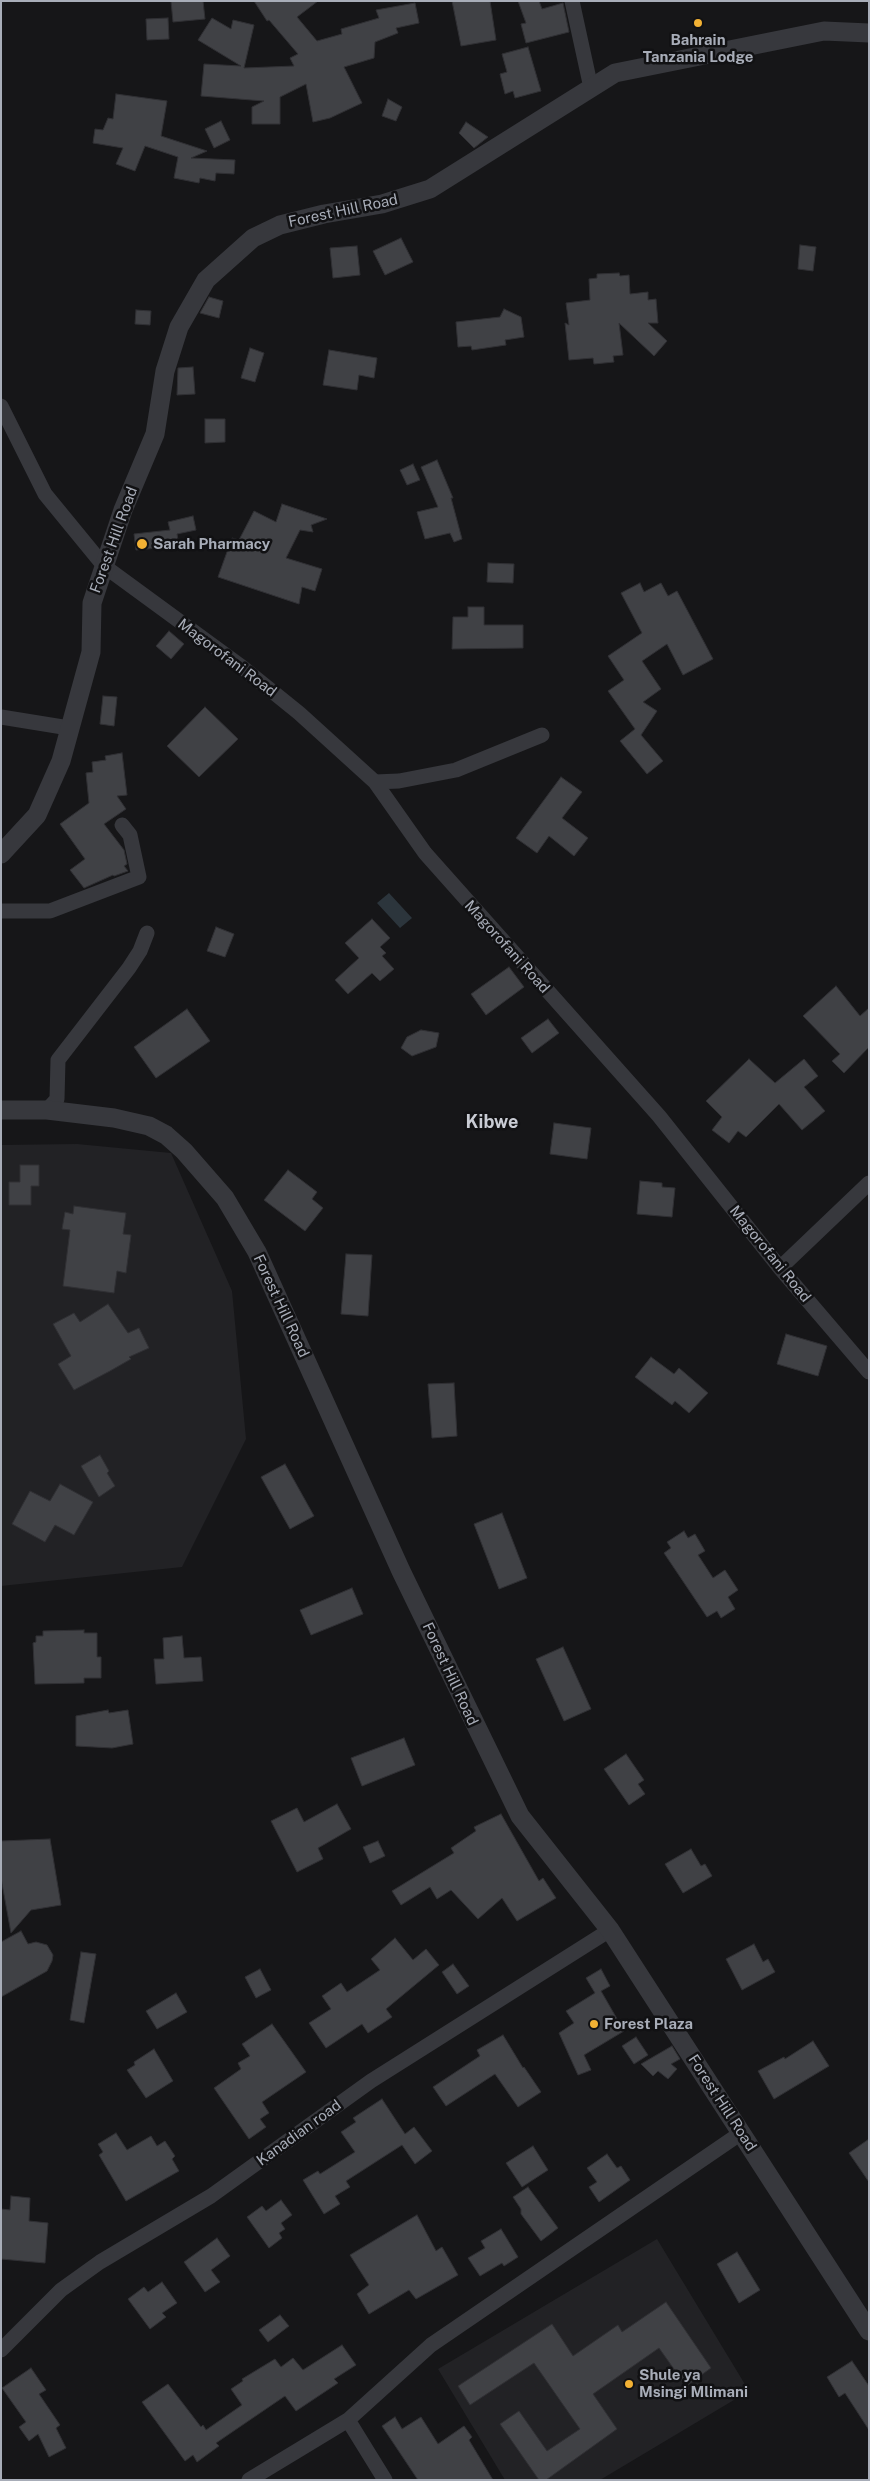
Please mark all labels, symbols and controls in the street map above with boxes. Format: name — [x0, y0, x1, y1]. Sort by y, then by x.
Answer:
marker: Bahrain Tanzania Lodge — [692, 17, 704, 29]
place label: Bahrain Tanzania Lodge — [643, 31, 753, 66]
street label: Forest Hill Road — [287, 191, 399, 231]
street label: Forest Hill Road — [86, 484, 142, 596]
place label: Sarah Pharmacy — [153, 535, 270, 553]
marker: Sarah Pharmacy — [135, 537, 149, 551]
street label: Magorofani Road — [174, 615, 280, 701]
street label: Magorofani Road — [461, 897, 553, 997]
district label: Kibwe — [466, 1111, 518, 1133]
street label: Magorofani Road — [726, 1202, 814, 1306]
street label: Forest Hill Road — [249, 1252, 313, 1360]
street label: Forest Hill Road — [418, 1620, 482, 1728]
place label: Forest Plaza — [604, 2015, 693, 2033]
marker: Forest Plaza — [588, 2018, 600, 2030]
street label: Forest Hill Road — [684, 2051, 760, 2155]
street label: Kanadian road — [253, 2096, 345, 2170]
place label: Shule ya Msingi Mlimani — [639, 2366, 748, 2401]
marker: Shule ya Msingi Mlimani — [623, 2378, 635, 2390]

